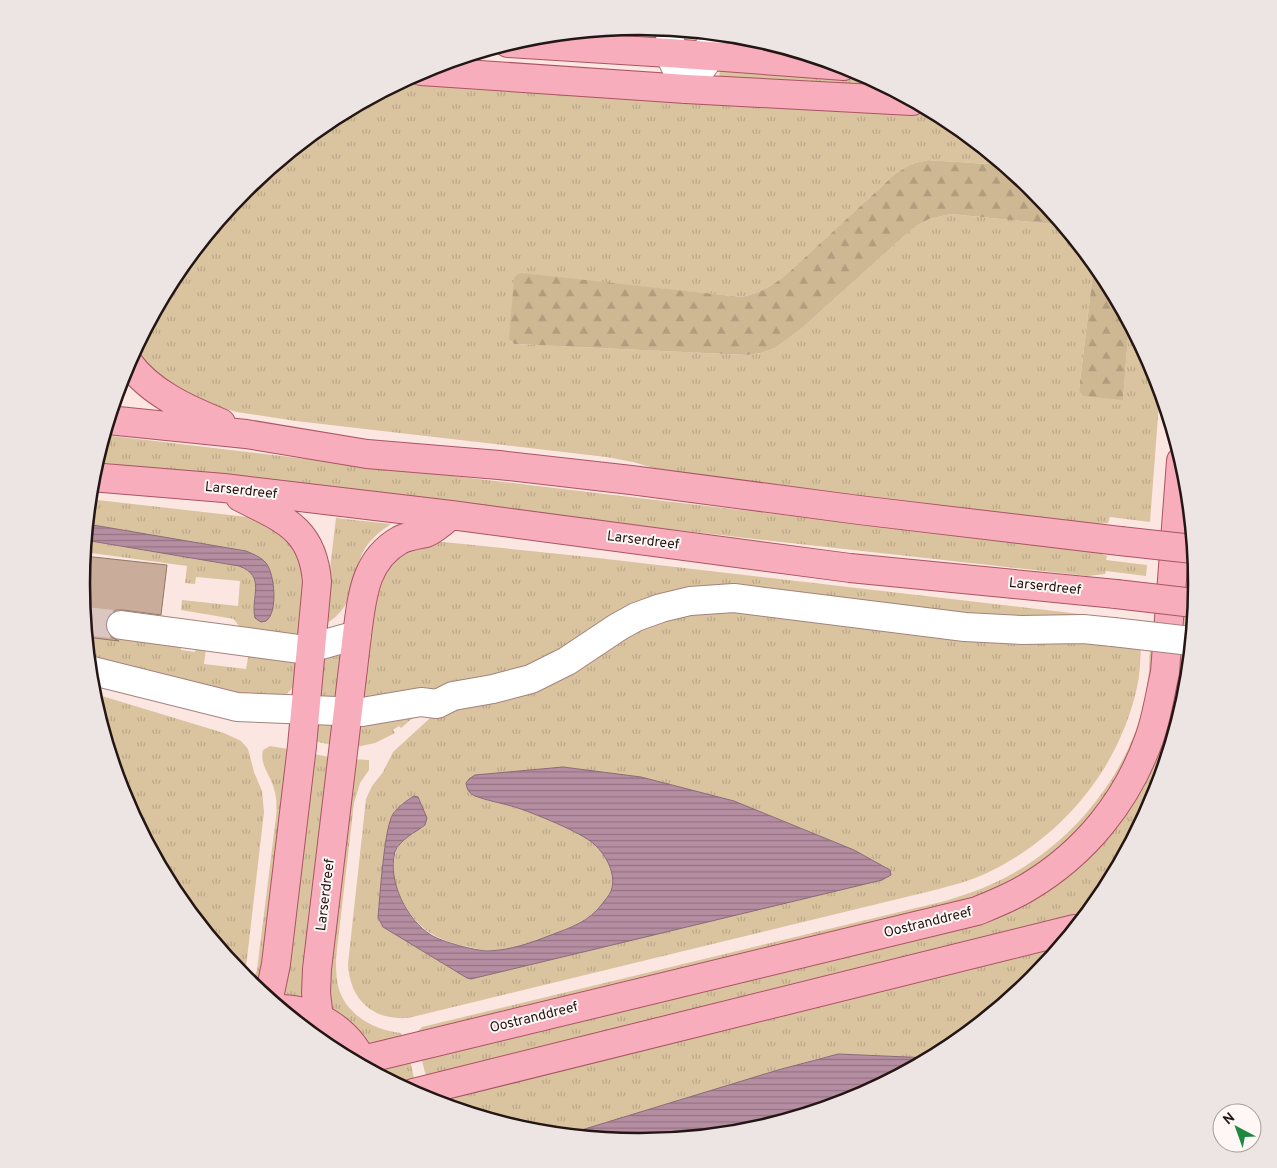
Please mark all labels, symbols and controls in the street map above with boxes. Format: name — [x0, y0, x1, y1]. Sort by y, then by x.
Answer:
street label: Larserdreef — [204, 479, 278, 503]
street label: Larserdreef — [606, 528, 680, 554]
street label: Larserdreef — [1008, 575, 1082, 599]
street label: Larserdreef — [313, 858, 339, 932]
street label: Oostranddreef — [882, 904, 974, 942]
street label: Oostranddreef — [488, 999, 580, 1037]
north arrow — [1212, 1103, 1262, 1153]
text: N — [1220, 1110, 1239, 1129]

